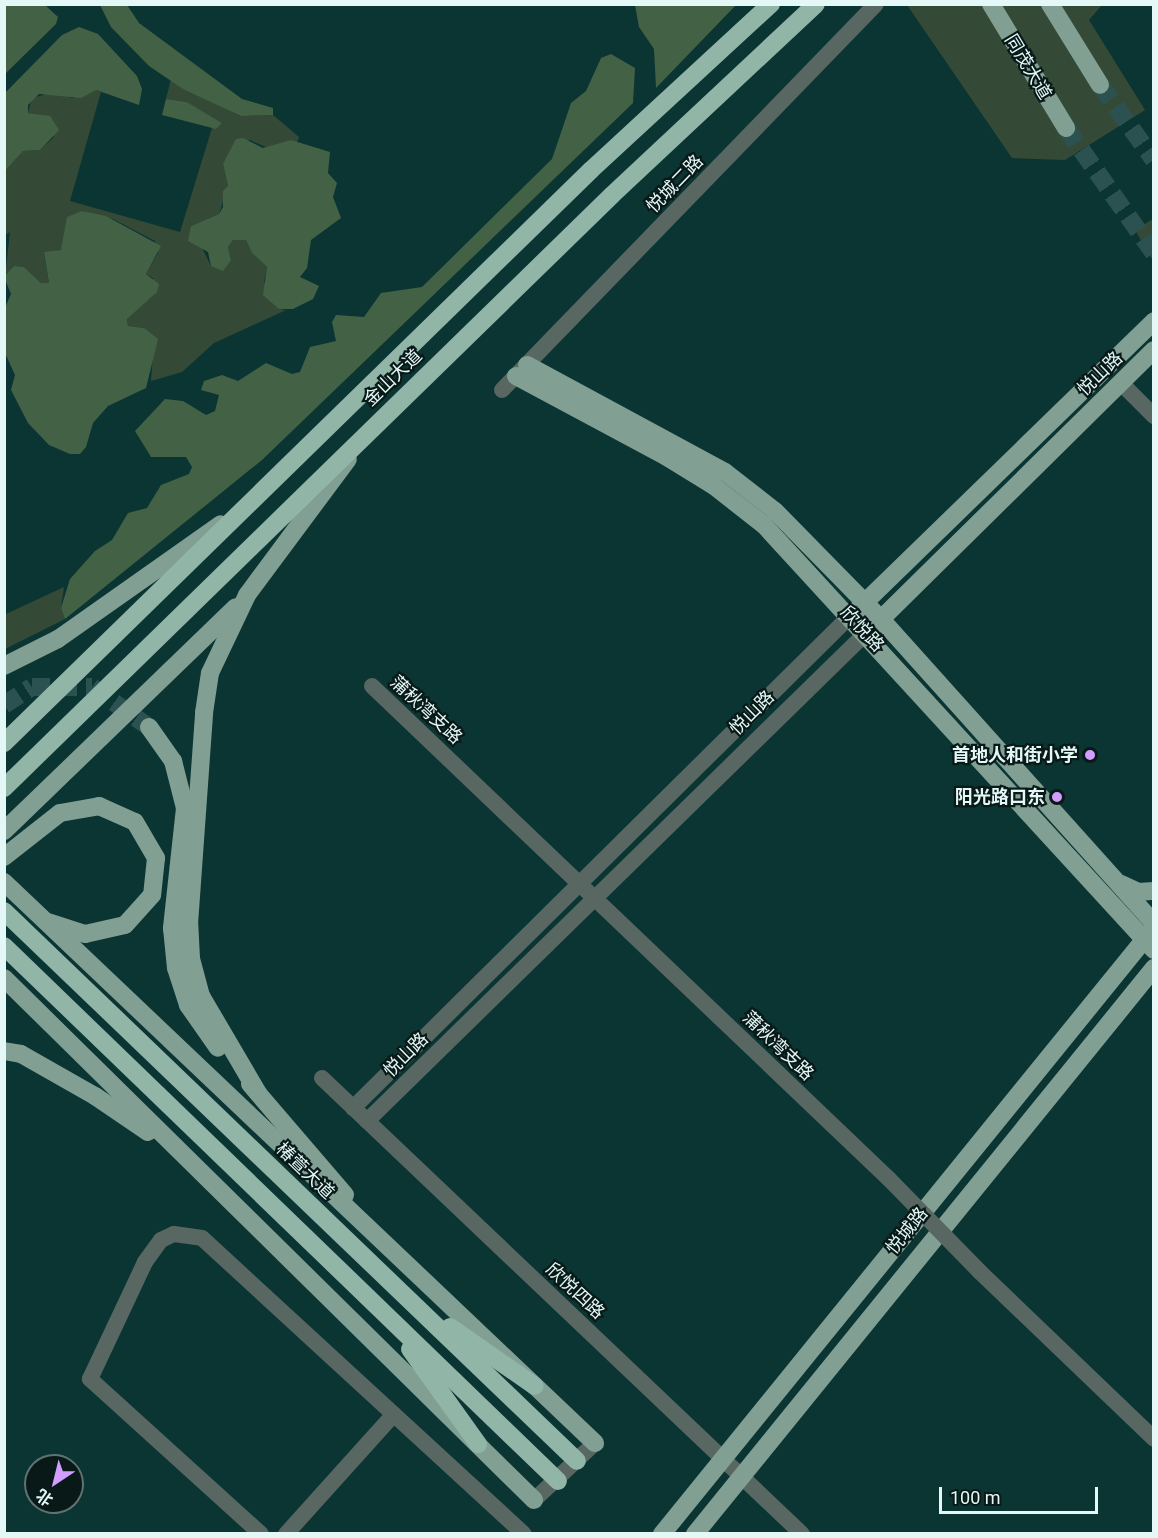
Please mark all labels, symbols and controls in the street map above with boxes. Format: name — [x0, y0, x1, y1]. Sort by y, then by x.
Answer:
street label: 同茂大道 — [1000, 31, 1056, 103]
street label: 悦城二路 — [642, 151, 708, 217]
street label: 金山大道 — [360, 345, 426, 411]
street label: 悦山路 — [1073, 347, 1127, 401]
street label: 欣悦路 — [836, 602, 888, 656]
street label: 蒲秋湾支路 — [386, 671, 466, 749]
street label: 悦山路 — [725, 686, 779, 740]
place label: 首地人和街小学 — [952, 744, 1078, 766]
marker: 首地人和街小学 — [1083, 748, 1097, 762]
place label: 阳光路口东 — [955, 786, 1045, 808]
marker: 阳光路口东 — [1050, 790, 1064, 804]
street label: 蒲秋湾支路 — [738, 1007, 818, 1085]
street label: 悦山路 — [379, 1028, 433, 1082]
street label: 椿萱大道 — [272, 1138, 338, 1204]
street label: 悦城路 — [882, 1203, 932, 1259]
street label: 欣悦四路 — [541, 1259, 609, 1323]
north arrow — [24, 1454, 84, 1514]
scale bar — [942, 1475, 1101, 1513]
text: 北 — [33, 1485, 57, 1510]
text: 100 m — [950, 1487, 1001, 1508]

